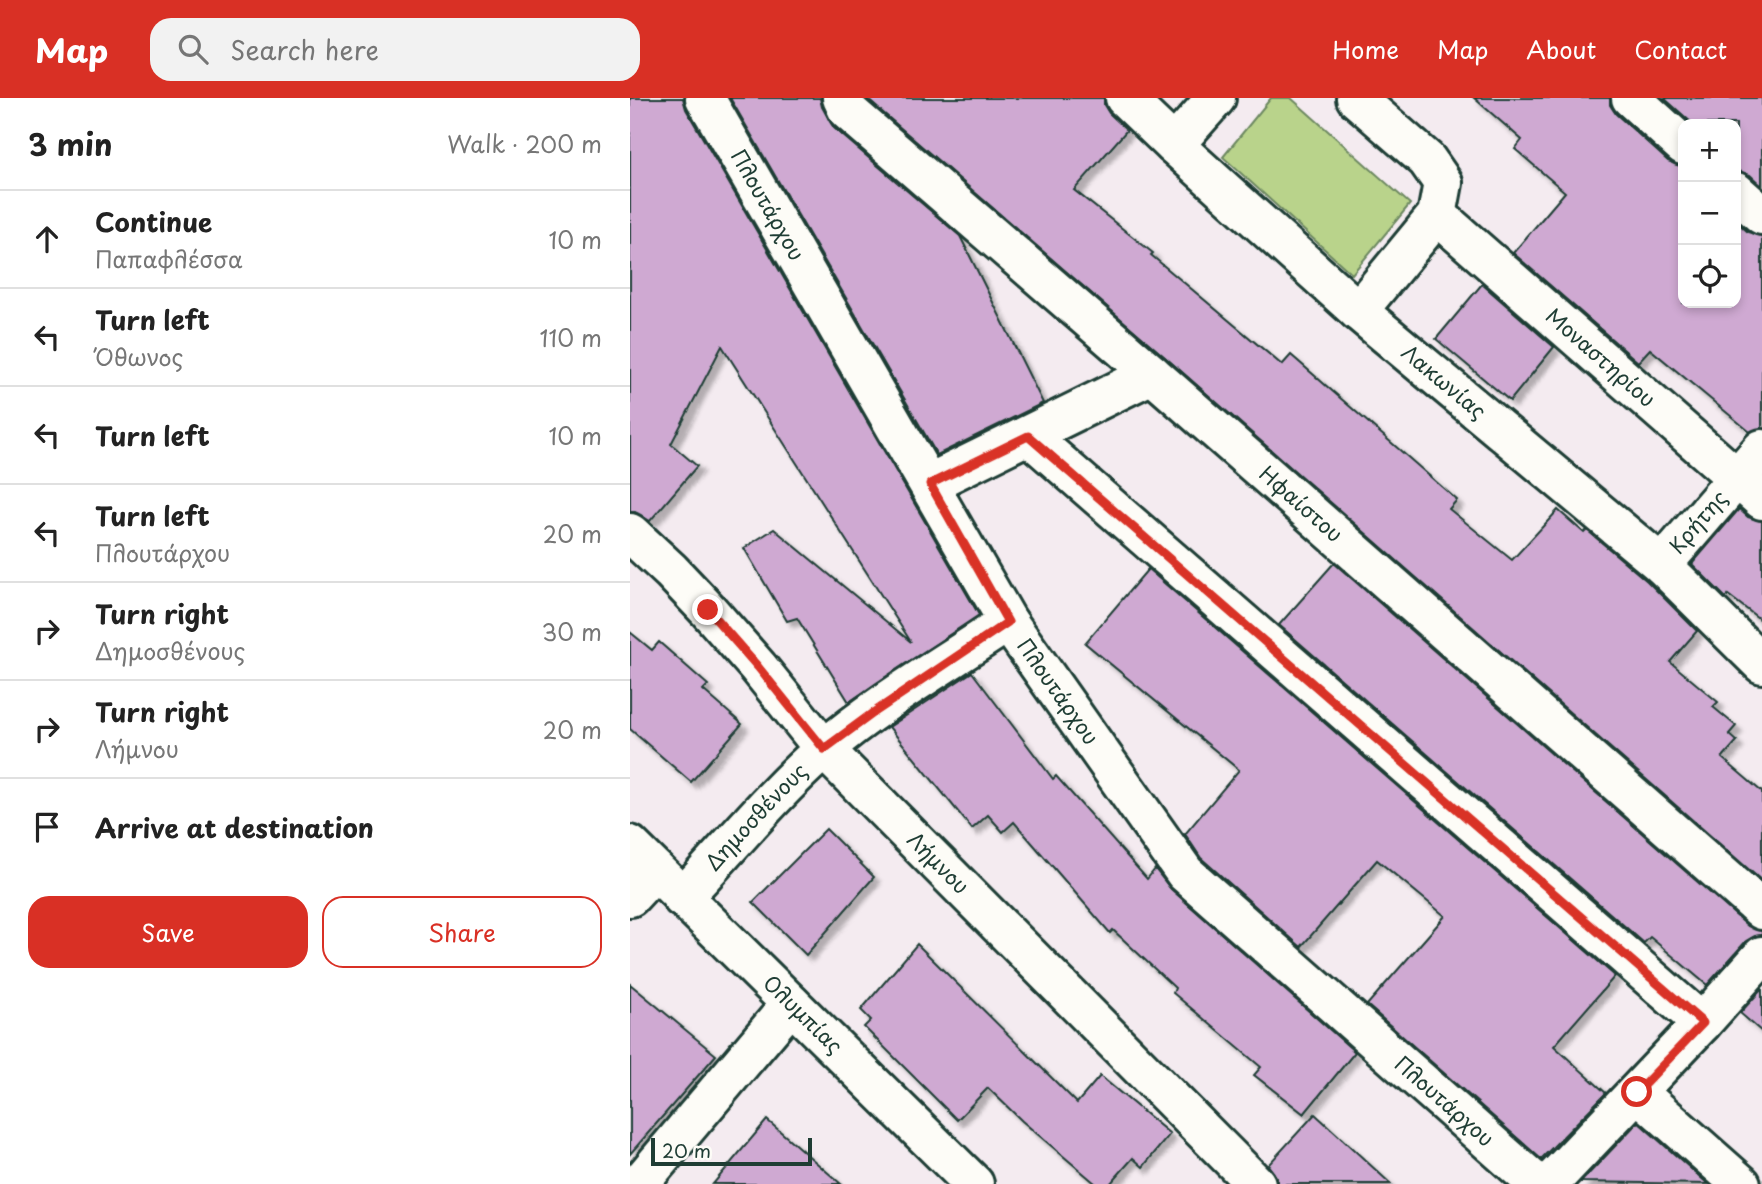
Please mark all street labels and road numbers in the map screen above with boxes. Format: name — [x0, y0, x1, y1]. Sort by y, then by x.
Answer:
street label: Πλουτάρχου — [724, 143, 814, 266]
street label: Μοναστηρίου — [1539, 299, 1664, 414]
street label: Λακωνίας — [1395, 336, 1494, 426]
street label: Ηφαίστου — [1253, 457, 1351, 549]
street label: Κρήτης — [1660, 482, 1734, 560]
street label: Πλουτάρχου — [1010, 631, 1108, 751]
street label: Δημοσθένους — [697, 755, 814, 877]
street label: Λήμνου — [901, 824, 977, 900]
street label: Ολυμπίας — [757, 967, 851, 1060]
street label: Πλουτάρχου — [1388, 1047, 1502, 1153]

